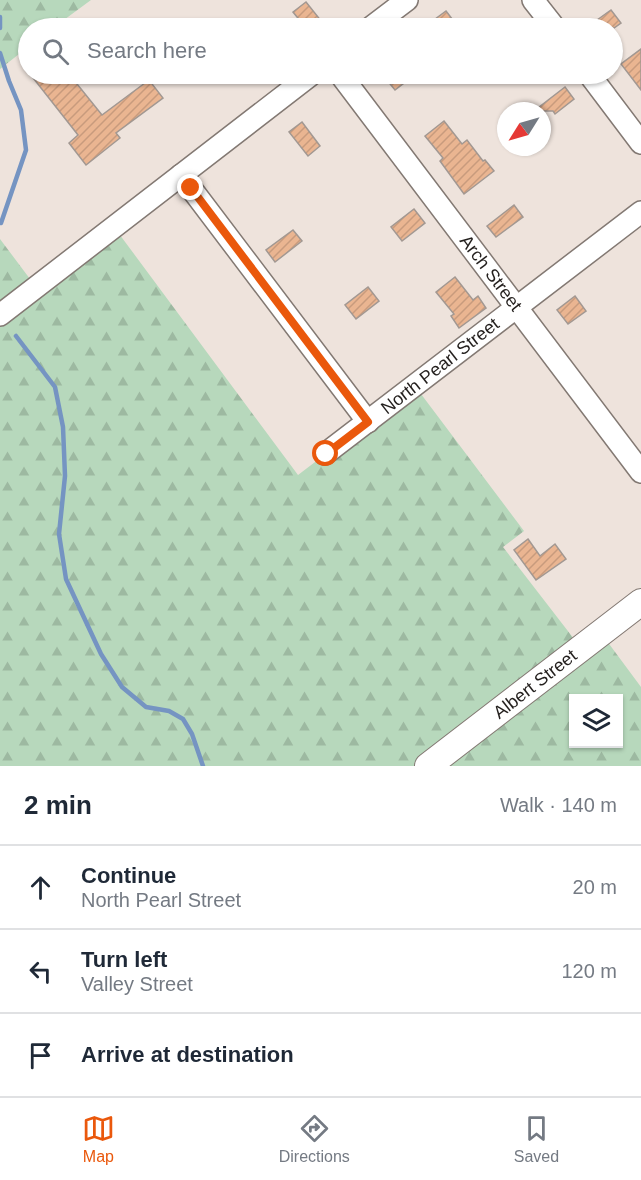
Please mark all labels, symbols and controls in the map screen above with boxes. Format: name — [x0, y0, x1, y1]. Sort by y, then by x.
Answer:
search box — [18, 18, 623, 84]
icon: search — [39, 35, 72, 68]
text: Search here — [87, 38, 207, 63]
north arrow — [497, 102, 551, 156]
route end — [177, 174, 203, 200]
street label: Arch Street — [456, 231, 526, 315]
street label: North Pearl Street — [377, 314, 503, 418]
route start — [312, 440, 338, 466]
street label: Albert Street — [489, 645, 581, 723]
map controls — [569, 694, 623, 748]
button: layers — [569, 694, 623, 748]
text: 2 min — [24, 790, 92, 820]
text: Walk · 140 m — [500, 794, 617, 816]
text: Continue — [81, 863, 176, 888]
icon: ahead — [24, 871, 57, 904]
text: 20 m — [573, 876, 617, 898]
text: North Pearl Street — [81, 889, 241, 911]
text: Turn left — [81, 947, 167, 972]
icon: left — [24, 955, 57, 988]
text: 120 m — [561, 960, 617, 982]
text: Valley Street — [81, 973, 193, 995]
icon: arrive — [24, 1039, 57, 1072]
text: Arrive at destination — [81, 1042, 294, 1067]
tab: Map — [82, 1112, 115, 1166]
tab: Directions — [279, 1112, 350, 1166]
tab: Saved — [514, 1112, 559, 1166]

